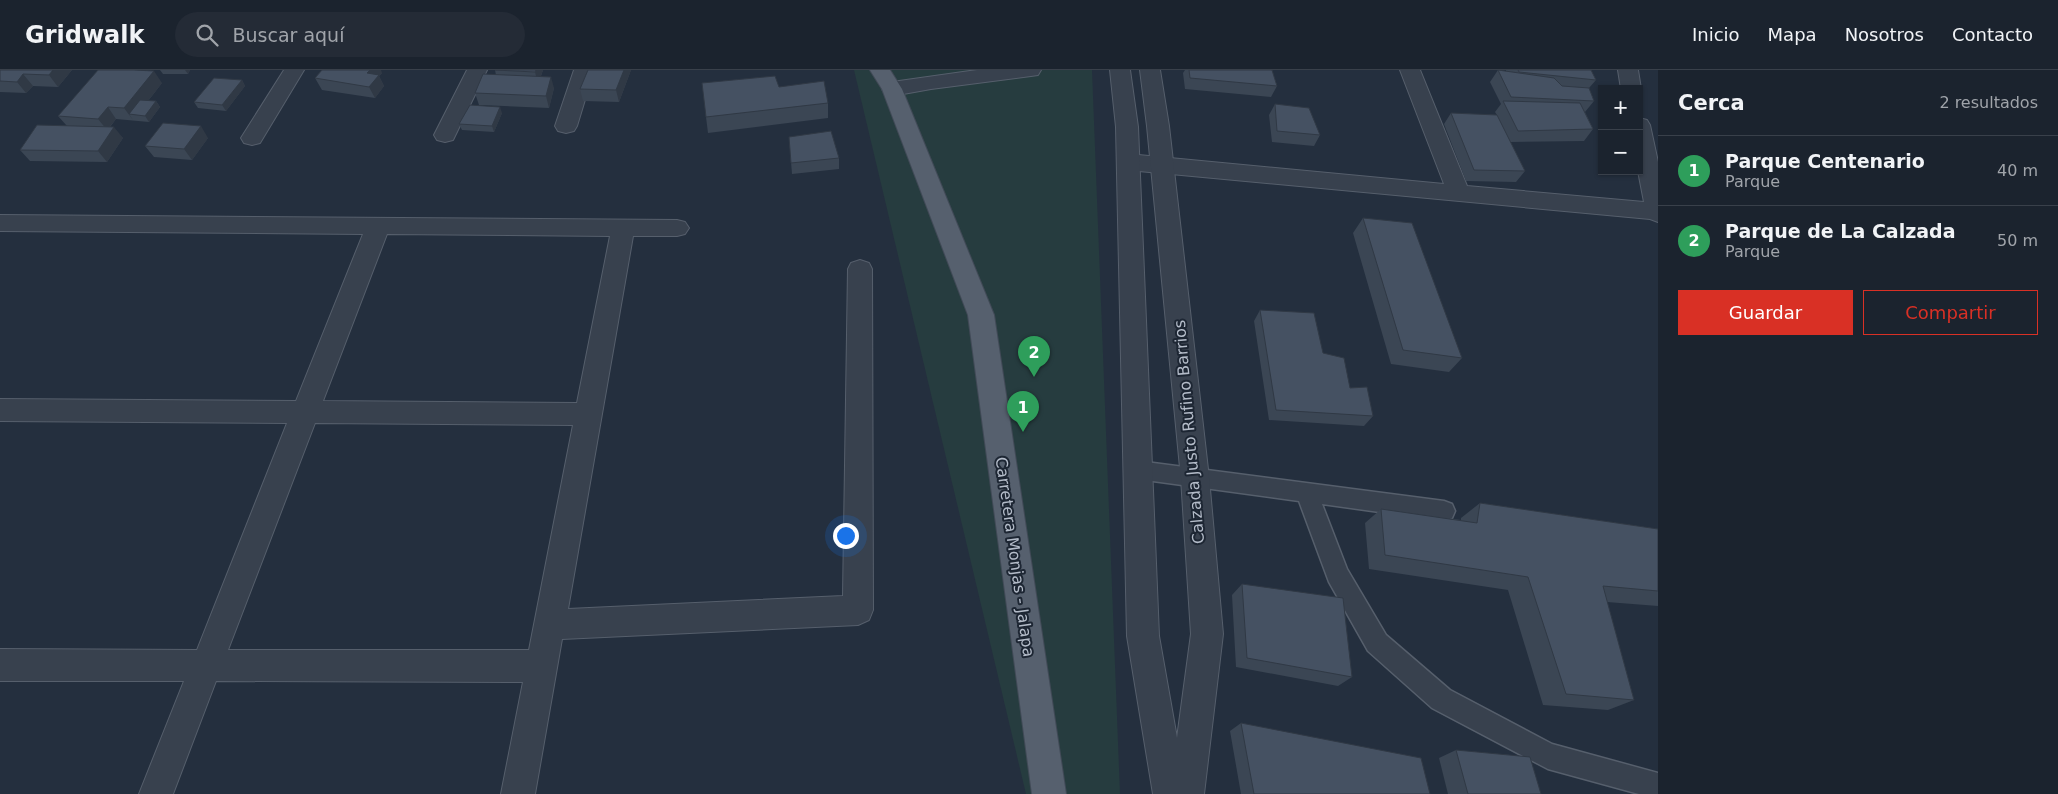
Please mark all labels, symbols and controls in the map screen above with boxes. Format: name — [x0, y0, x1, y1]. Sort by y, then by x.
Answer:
search box — [175, 12, 525, 57]
text: Gridwalk — [25, 21, 145, 49]
icon: search — [193, 21, 221, 49]
text: Buscar aquí — [233, 24, 344, 46]
text: Inicio — [1692, 24, 1740, 45]
text: Mapa — [1768, 24, 1817, 45]
text: Nosotros — [1845, 24, 1924, 45]
text: Contacto — [1952, 24, 2033, 45]
map controls — [1598, 85, 1643, 175]
button: + — [1598, 85, 1643, 130]
text: Cerca — [1678, 91, 1745, 115]
text: 2 resultados — [1939, 93, 2038, 112]
button: − — [1598, 130, 1643, 175]
text: Parque Centenario — [1725, 150, 1925, 172]
text: 1 — [1688, 161, 1700, 180]
text: 40 m — [1997, 161, 2038, 180]
text: Parque — [1725, 172, 1780, 191]
text: Parque de La Calzada — [1725, 220, 1955, 242]
text: 2 — [1688, 231, 1700, 250]
text: 50 m — [1997, 231, 2038, 250]
text: Parque — [1725, 242, 1780, 261]
button: Guardar — [1678, 290, 1853, 335]
button: Compartir — [1863, 290, 2038, 335]
street label: Calzada Justo Rufino Barrios — [1170, 319, 1208, 545]
pin: 2 — [1018, 336, 1050, 377]
pin: 1 — [1007, 391, 1039, 432]
street label: Carretera Monjas - Jalapa — [992, 456, 1038, 658]
your location — [833, 523, 859, 549]

